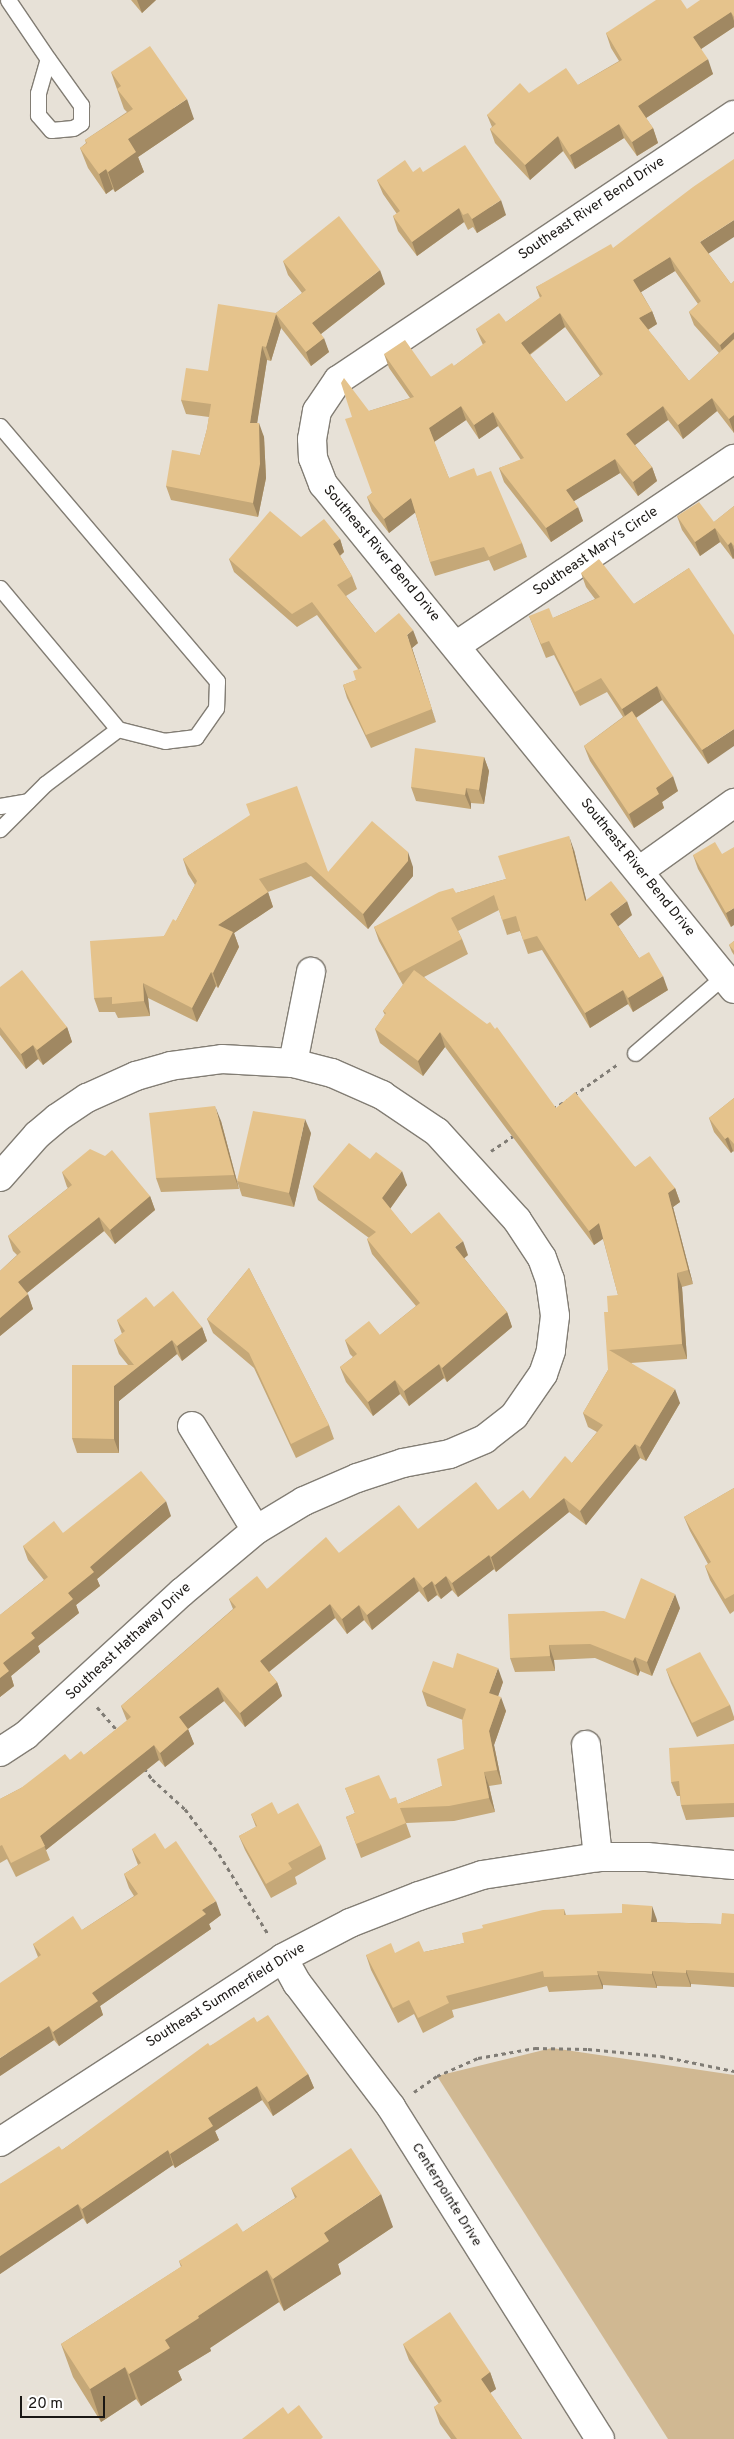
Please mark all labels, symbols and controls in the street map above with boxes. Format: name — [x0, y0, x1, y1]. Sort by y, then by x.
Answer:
street label: Southeast River Bend Drive — [516, 154, 668, 264]
street label: Southeast River Bend Drive — [319, 483, 443, 625]
street label: Southeast Mary's Circle — [530, 504, 662, 600]
street label: Southeast River Bend Drive — [576, 796, 698, 940]
street label: Southeast Hathaway Drive — [63, 1580, 195, 1704]
street label: Southeast Summerfield Drive — [143, 1940, 309, 2052]
street label: Centerpointe Drive — [407, 2140, 485, 2250]
scale bar — [22, 2386, 108, 2418]
text: 20 m — [28, 2395, 63, 2414]

